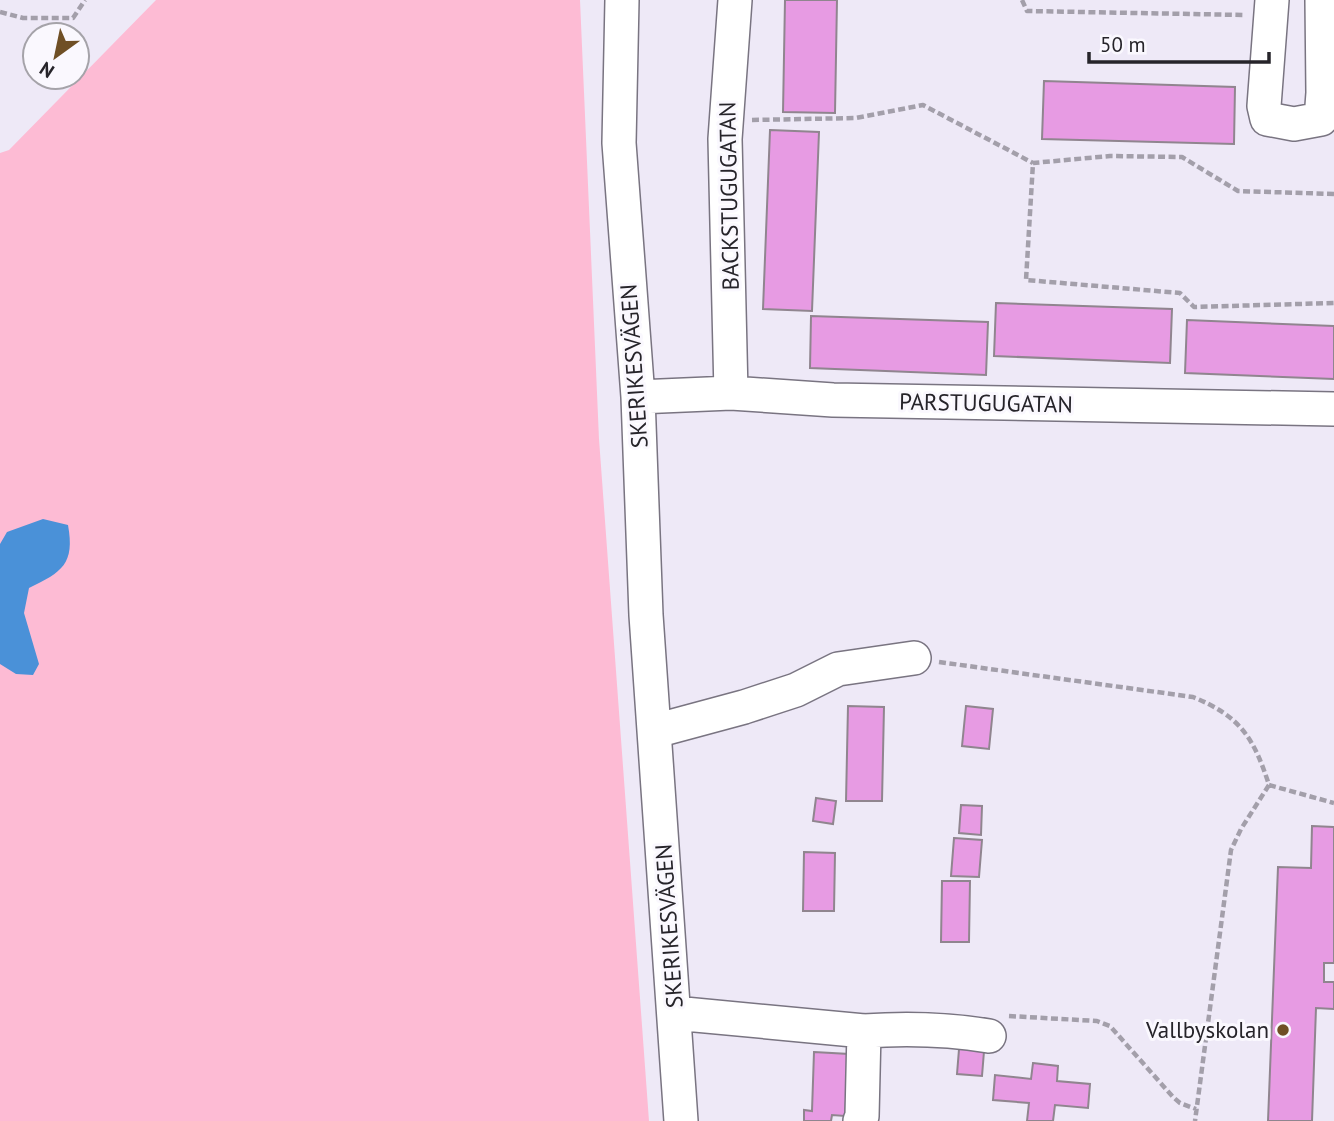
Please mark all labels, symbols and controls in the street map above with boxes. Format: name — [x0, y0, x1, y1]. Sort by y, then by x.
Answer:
north arrow — [21, 21, 91, 91]
scale bar — [1089, 21, 1269, 65]
text: 50 m — [1100, 31, 1146, 58]
text: N — [35, 57, 59, 84]
street label: BACKSTUGUGATAN — [712, 101, 745, 291]
street label: SKERIKESVÄGEN — [613, 283, 654, 449]
street label: PARSTUGUGATAN — [899, 386, 1073, 419]
street label: SKERIKESVÄGEN — [648, 843, 689, 1009]
place label: Vallbyskolan — [1145, 1015, 1269, 1044]
marker: Vallbyskolan — [1275, 1022, 1291, 1038]

